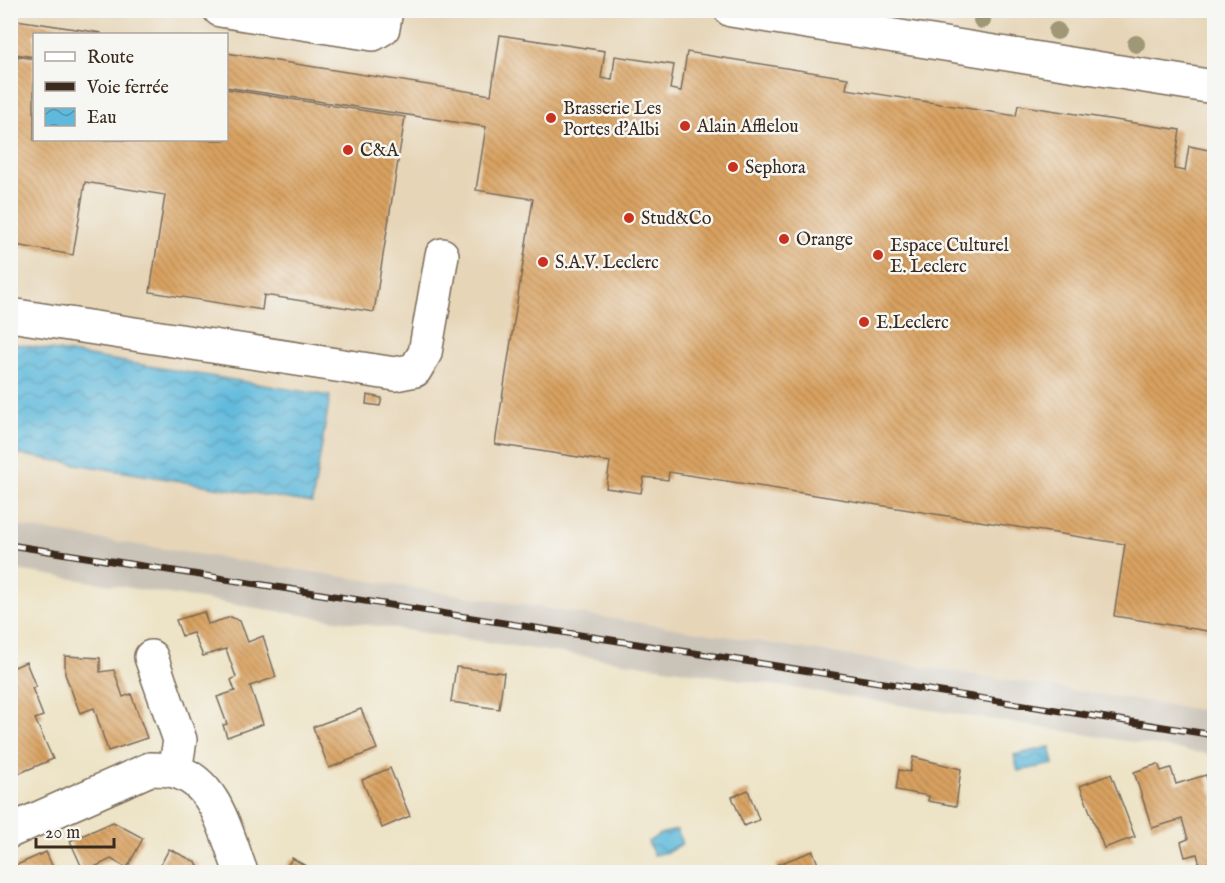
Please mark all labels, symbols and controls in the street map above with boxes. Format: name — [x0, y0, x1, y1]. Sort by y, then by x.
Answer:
legend — [33, 33, 228, 141]
text: Route — [87, 47, 134, 70]
text: Voie ferrée — [86, 77, 169, 100]
place label: Brasserie Les Portes d'Albi — [563, 98, 661, 142]
text: Eau — [87, 107, 117, 130]
marker: Brasserie Les Portes d'Albi — [544, 111, 558, 125]
place label: Alain Afflelou — [696, 116, 799, 139]
marker: Alain Afflelou — [678, 119, 692, 133]
place label: C&A — [360, 140, 399, 163]
marker: C&A — [341, 143, 355, 157]
place label: Sephora — [745, 157, 806, 180]
marker: Sephora — [726, 160, 740, 174]
place label: Stud&Co — [641, 208, 712, 231]
marker: Stud&Co — [622, 211, 636, 225]
place label: Orange — [796, 229, 853, 252]
marker: Orange — [777, 232, 791, 246]
place label: Espace Culturel E. Leclerc — [890, 235, 1009, 279]
marker: Espace Culturel E. Leclerc — [871, 248, 885, 262]
place label: S.A.V. Leclerc — [555, 252, 659, 275]
marker: S.A.V. Leclerc — [536, 255, 550, 269]
place label: E.Leclerc — [876, 312, 949, 335]
marker: E.Leclerc — [857, 315, 871, 329]
scale bar — [36, 811, 114, 849]
text: 20 m — [45, 822, 80, 845]

